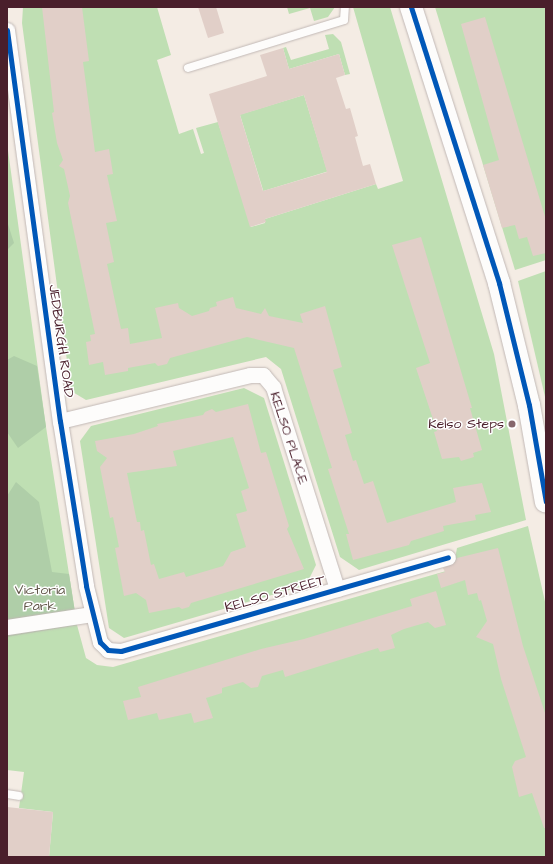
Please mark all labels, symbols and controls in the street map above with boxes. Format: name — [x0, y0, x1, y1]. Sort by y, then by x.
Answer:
street label: JEDBURGH ROAD — [45, 284, 77, 398]
street label: KELSO PLACE — [266, 390, 312, 486]
place label: Kelso Steps — [428, 416, 504, 432]
marker: Kelso Steps — [507, 419, 517, 429]
street label: KELSO STREET — [223, 572, 327, 616]
park label: Victoria Park — [15, 582, 65, 614]

